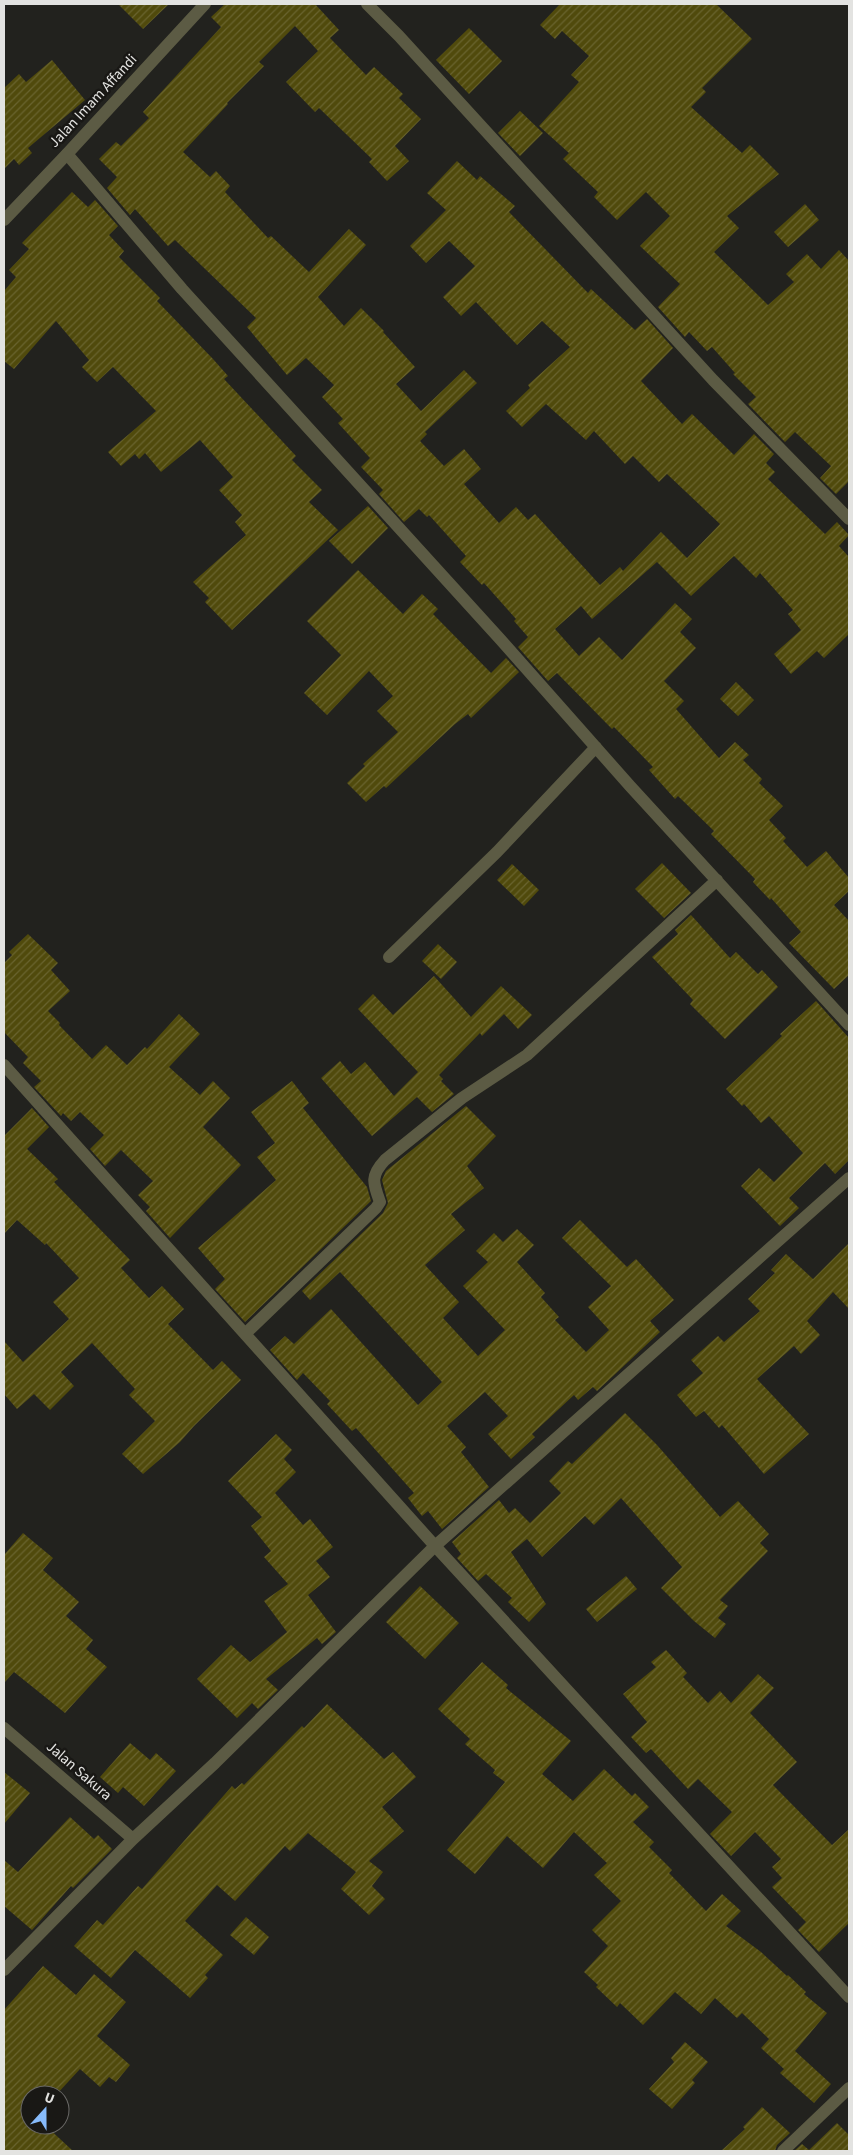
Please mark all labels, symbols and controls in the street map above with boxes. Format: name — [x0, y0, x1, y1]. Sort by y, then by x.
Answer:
street label: Jalan Imam Affandi — [44, 50, 142, 152]
street label: Jalan Sakura — [42, 1737, 116, 1805]
north arrow — [20, 2085, 70, 2135]
text: U — [41, 2088, 57, 2110]

